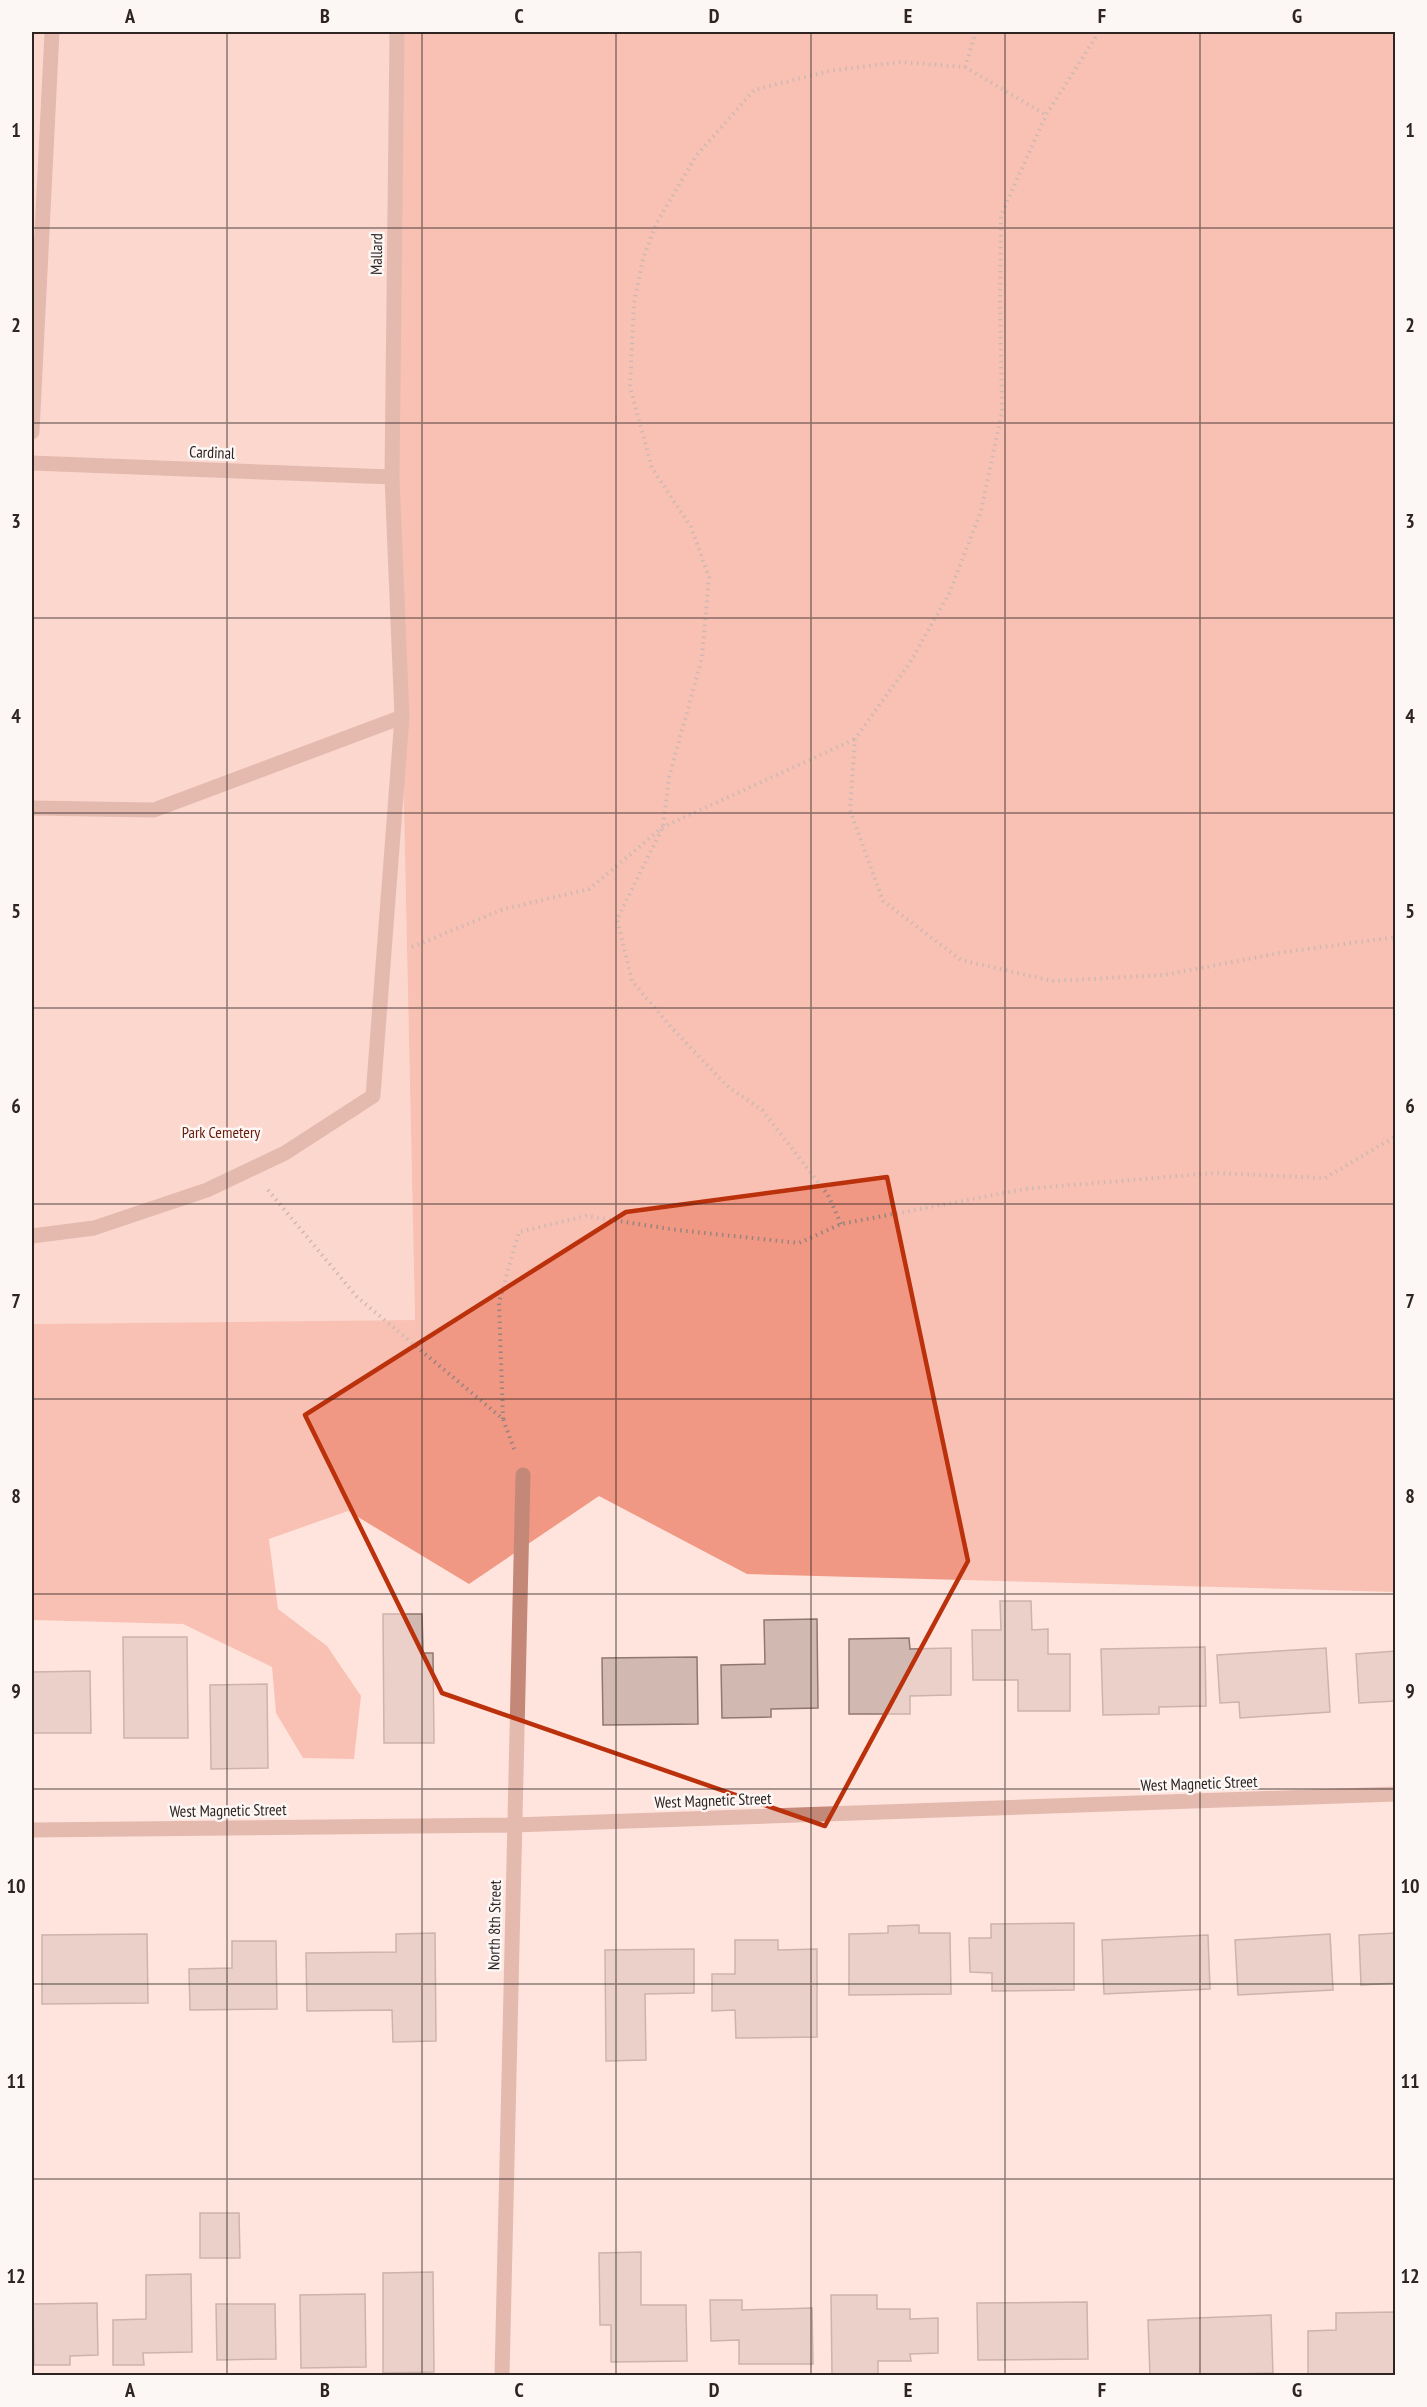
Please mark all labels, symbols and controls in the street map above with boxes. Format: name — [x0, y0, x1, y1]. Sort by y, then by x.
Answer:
text: A — [124, 3, 136, 29]
text: B — [320, 3, 330, 29]
text: C — [514, 3, 524, 29]
text: D — [709, 3, 720, 29]
text: E — [904, 3, 912, 29]
text: F — [1098, 3, 1106, 29]
text: G — [1292, 3, 1302, 29]
text: 1 — [11, 117, 21, 143]
text: 1 — [1405, 117, 1415, 143]
street label: Mallard — [366, 233, 386, 275]
text: 2 — [11, 312, 21, 338]
text: 2 — [1405, 312, 1415, 338]
street label: Cardinal — [189, 441, 235, 463]
text: 3 — [11, 508, 21, 534]
text: 3 — [1405, 508, 1415, 534]
text: 4 — [11, 703, 21, 729]
text: 4 — [1405, 703, 1415, 729]
text: 5 — [11, 898, 21, 924]
text: 5 — [1405, 898, 1415, 924]
text: 6 — [11, 1093, 21, 1119]
text: 6 — [1405, 1093, 1415, 1119]
park label: Park Cemetery — [182, 1122, 260, 1142]
text: 7 — [11, 1288, 21, 1314]
text: 7 — [1405, 1288, 1415, 1314]
text: 8 — [11, 1483, 21, 1509]
text: 8 — [1405, 1483, 1415, 1509]
text: 9 — [11, 1678, 21, 1704]
text: 9 — [1405, 1678, 1415, 1704]
street label: West Magnetic Street — [1140, 1771, 1258, 1795]
street label: West Magnetic Street — [654, 1788, 772, 1812]
street label: West Magnetic Street — [169, 1799, 287, 1821]
text: 10 — [6, 1873, 26, 1899]
text: 10 — [1400, 1873, 1420, 1899]
street label: North 8th Street — [483, 1879, 505, 1970]
text: 11 — [6, 2068, 26, 2094]
text: 11 — [1400, 2068, 1420, 2094]
text: 12 — [6, 2263, 26, 2289]
text: 12 — [1400, 2263, 1420, 2289]
text: A — [124, 2377, 136, 2403]
text: B — [320, 2377, 330, 2403]
text: C — [514, 2377, 524, 2403]
text: D — [709, 2377, 720, 2403]
text: E — [904, 2377, 912, 2403]
text: F — [1098, 2377, 1106, 2403]
text: G — [1292, 2377, 1302, 2403]

